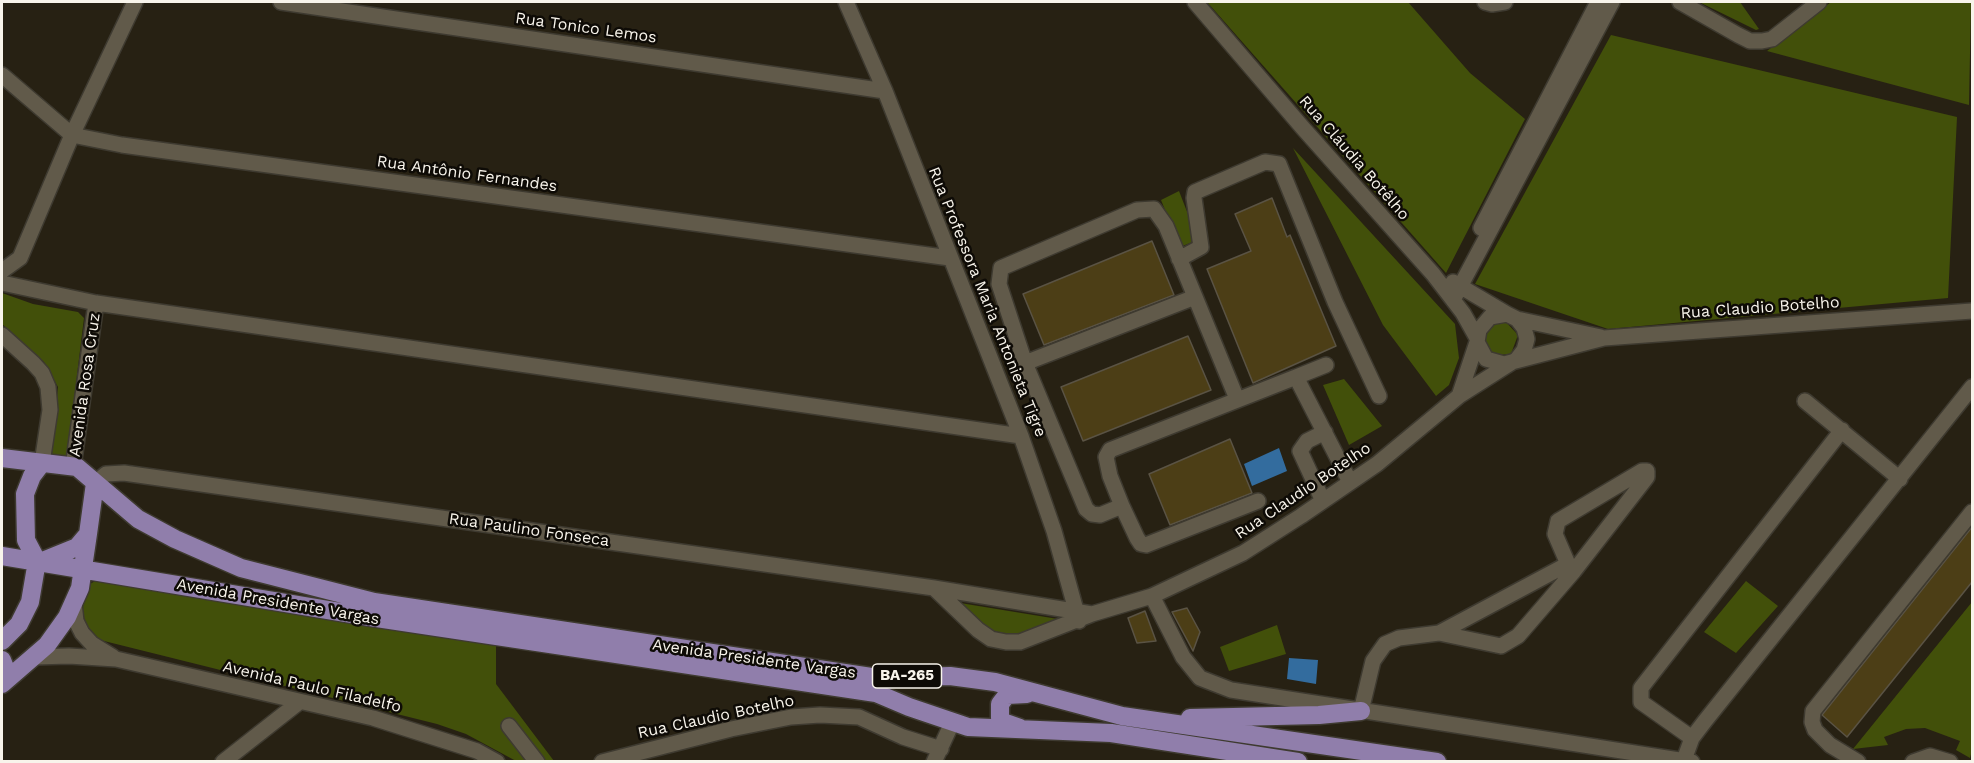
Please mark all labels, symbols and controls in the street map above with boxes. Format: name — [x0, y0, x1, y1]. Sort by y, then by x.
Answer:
street label: Rua Tonico Lemos — [514, 9, 658, 47]
street label: Rua Cláudia Botêlho — [1295, 92, 1413, 224]
street label: Rua Antônio Fernandes — [376, 152, 558, 196]
street label: Rua Professora Maria Antonieta Tigre — [924, 164, 1050, 440]
street label: Rua Claudio Botelho — [1680, 293, 1840, 323]
street label: Avenida Rosa Cruz — [65, 312, 105, 458]
street label: Rua Claudio Botelho — [1232, 439, 1374, 543]
street label: Rua Paulino Fonseca — [448, 509, 610, 551]
street label: Avenida Presidente Vargas — [175, 575, 381, 629]
street label: Avenida Presidente Vargas — [651, 635, 857, 683]
street label: Avenida Paulo Filadelfo — [221, 657, 403, 717]
road number: BA-265 — [872, 664, 942, 688]
street label: Rua Claudio Botelho — [636, 691, 796, 743]

